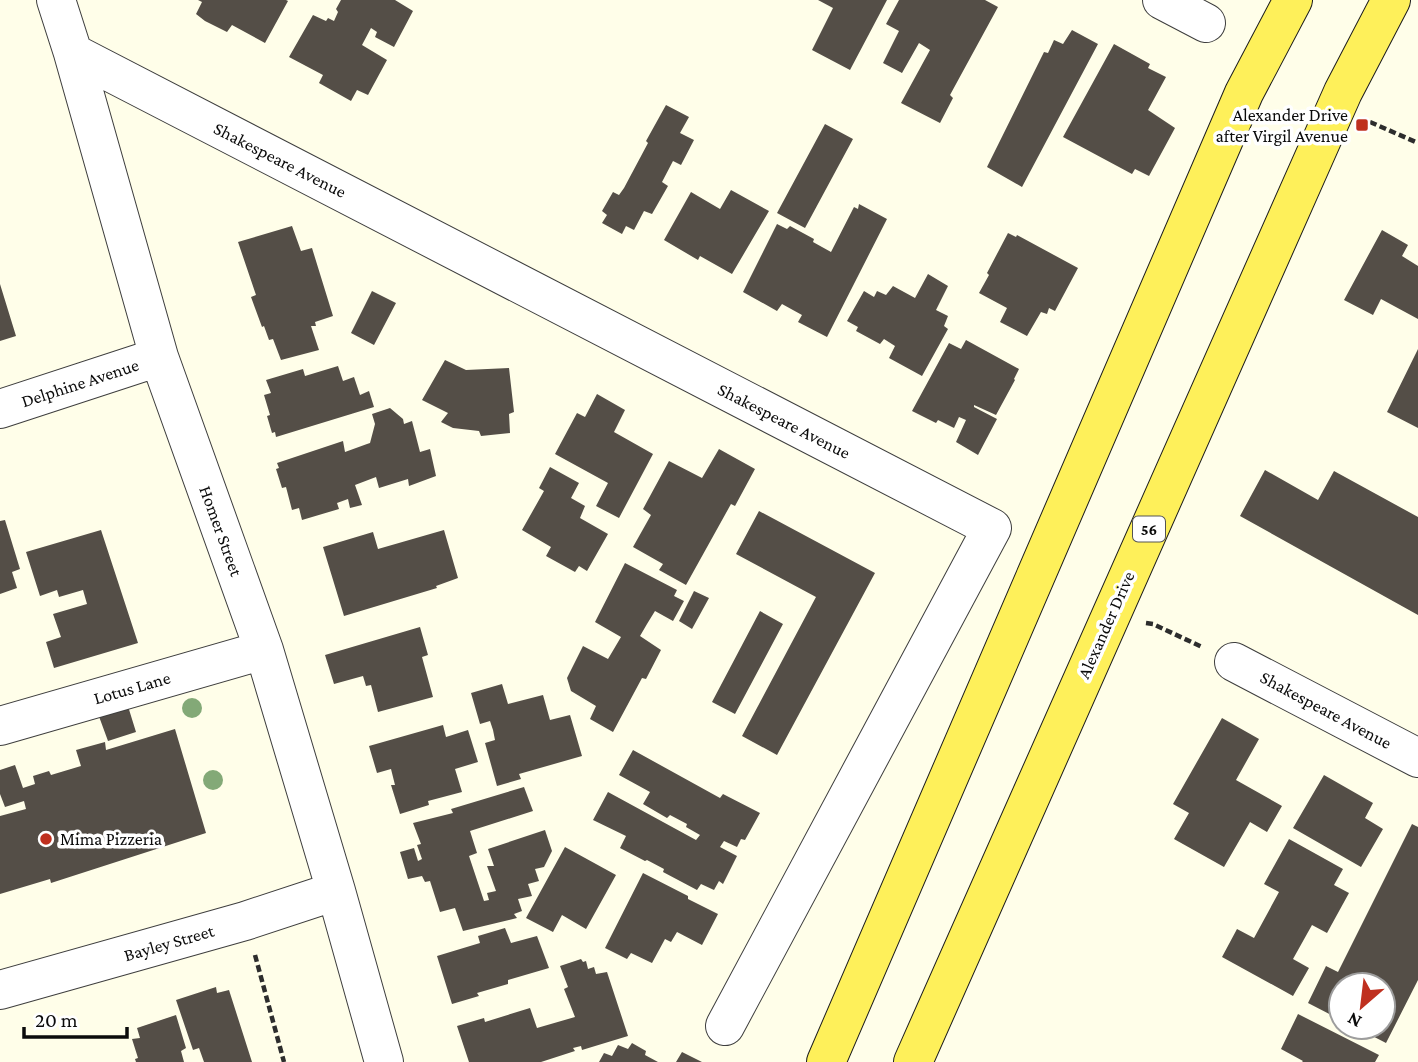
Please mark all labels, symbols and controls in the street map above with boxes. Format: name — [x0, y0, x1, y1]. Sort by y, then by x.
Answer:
place label: Alexander Drive after Virgil Avenue — [1216, 105, 1348, 146]
marker: Alexander Drive after Virgil Avenue — [1354, 117, 1370, 133]
street label: Shakespeare Avenue — [210, 118, 350, 202]
street label: Delphine Avenue — [19, 355, 141, 411]
street label: Shakespeare Avenue — [714, 379, 854, 463]
street label: Homer Street — [195, 483, 247, 580]
road number: 56 — [1133, 516, 1165, 542]
street label: Alexander Drive — [1073, 568, 1139, 682]
street label: Shakespeare Avenue — [1257, 667, 1395, 753]
street label: Lotus Lane — [91, 668, 173, 708]
place label: Mima Pizzeria — [60, 829, 162, 849]
marker: Mima Pizzeria — [38, 831, 54, 847]
street label: Bayley Street — [122, 920, 217, 965]
north arrow — [1327, 971, 1397, 1041]
scale bar — [24, 996, 128, 1040]
text: 20 m — [35, 1008, 78, 1032]
text: N — [1344, 1008, 1365, 1033]

